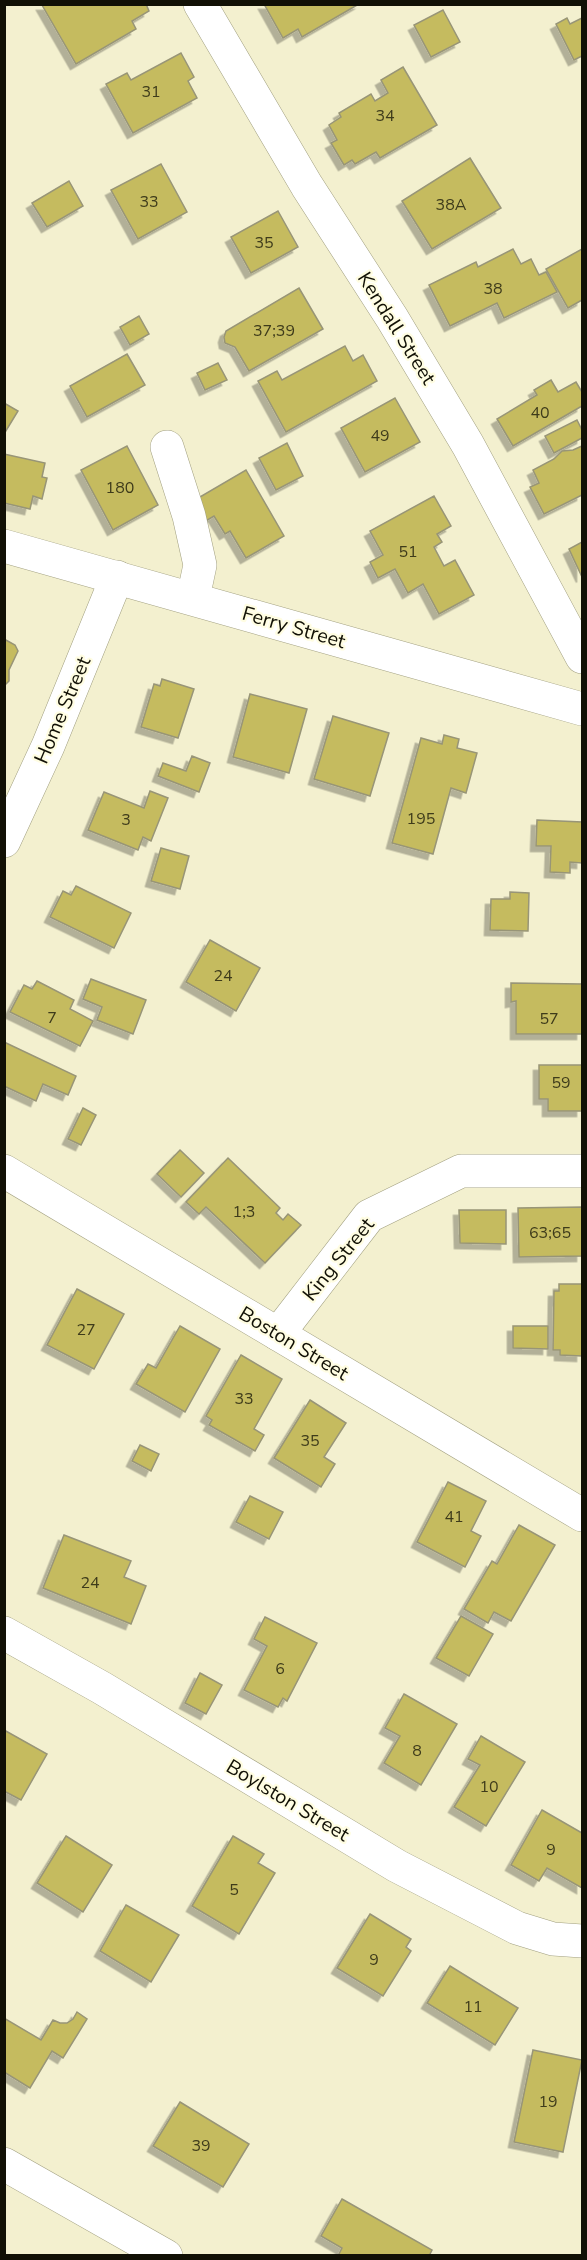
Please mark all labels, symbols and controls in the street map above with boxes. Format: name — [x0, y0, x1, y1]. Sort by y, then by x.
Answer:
house number: 31 — [141, 81, 161, 103]
house number: 34 — [375, 105, 395, 127]
house number: 33 — [139, 191, 159, 213]
house number: 38A — [436, 194, 467, 216]
house number: 35 — [254, 232, 274, 254]
street label: Kendall Street — [351, 267, 442, 391]
house number: 38 — [483, 278, 503, 300]
house number: 37;39 — [253, 320, 295, 342]
house number: 40 — [530, 402, 550, 424]
house number: 49 — [370, 425, 390, 447]
house number: 180 — [106, 477, 134, 499]
house number: 51 — [398, 541, 418, 563]
street label: Ferry Street — [239, 600, 350, 655]
street label: Home Street — [28, 652, 98, 768]
house number: 195 — [407, 808, 435, 830]
house number: 3 — [121, 809, 131, 831]
house number: 24 — [213, 965, 233, 987]
house number: 7 — [47, 1007, 57, 1029]
house number: 57 — [539, 1008, 559, 1030]
house number: 59 — [551, 1072, 571, 1094]
house number: 1;3 — [233, 1201, 255, 1223]
street label: King Street — [296, 1211, 381, 1307]
house number: 63;65 — [529, 1222, 571, 1244]
street label: Boston Street — [234, 1300, 354, 1387]
house number: 27 — [76, 1319, 96, 1341]
house number: 33 — [234, 1388, 254, 1410]
house number: 35 — [300, 1430, 320, 1452]
house number: 41 — [444, 1506, 464, 1528]
house number: 24 — [80, 1572, 100, 1594]
house number: 6 — [275, 1658, 285, 1680]
house number: 8 — [412, 1740, 422, 1762]
street label: Boylston Street — [221, 1753, 355, 1848]
house number: 10 — [479, 1776, 499, 1798]
house number: 9 — [546, 1839, 556, 1861]
house number: 5 — [229, 1879, 239, 1901]
house number: 9 — [369, 1949, 379, 1971]
house number: 11 — [463, 1996, 483, 2018]
house number: 19 — [538, 2091, 558, 2113]
house number: 39 — [191, 2135, 211, 2157]

